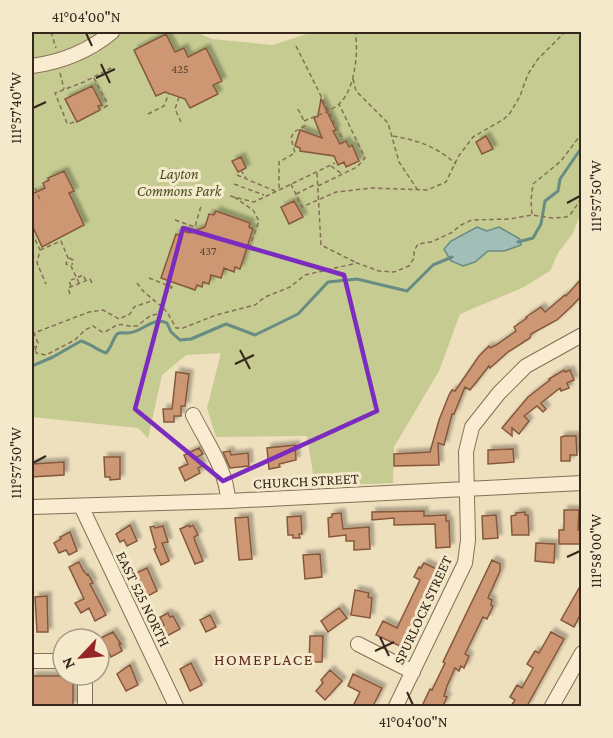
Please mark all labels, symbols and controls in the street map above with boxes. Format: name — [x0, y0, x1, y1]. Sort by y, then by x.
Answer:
text: 41°04'00"N — [51, 9, 121, 25]
house number: 425 — [171, 62, 189, 76]
text: 111°57'40"W — [8, 72, 24, 144]
text: 111°57'50"W — [588, 160, 604, 232]
park label: Layton Commons Park — [137, 166, 223, 199]
house number: 437 — [199, 244, 217, 258]
text: 111°57'50"W — [8, 427, 24, 499]
street label: CHURCH STREET — [253, 470, 359, 492]
text: 111°58'00"W — [588, 514, 604, 588]
street label: EAST 525 NORTH — [113, 549, 173, 649]
street label: SPURLOCK STREET — [391, 553, 455, 667]
north arrow — [51, 627, 111, 687]
district label: HOMEPLACE — [214, 651, 314, 668]
text: N — [58, 655, 78, 672]
text: 41°04'00"N — [378, 714, 448, 730]

